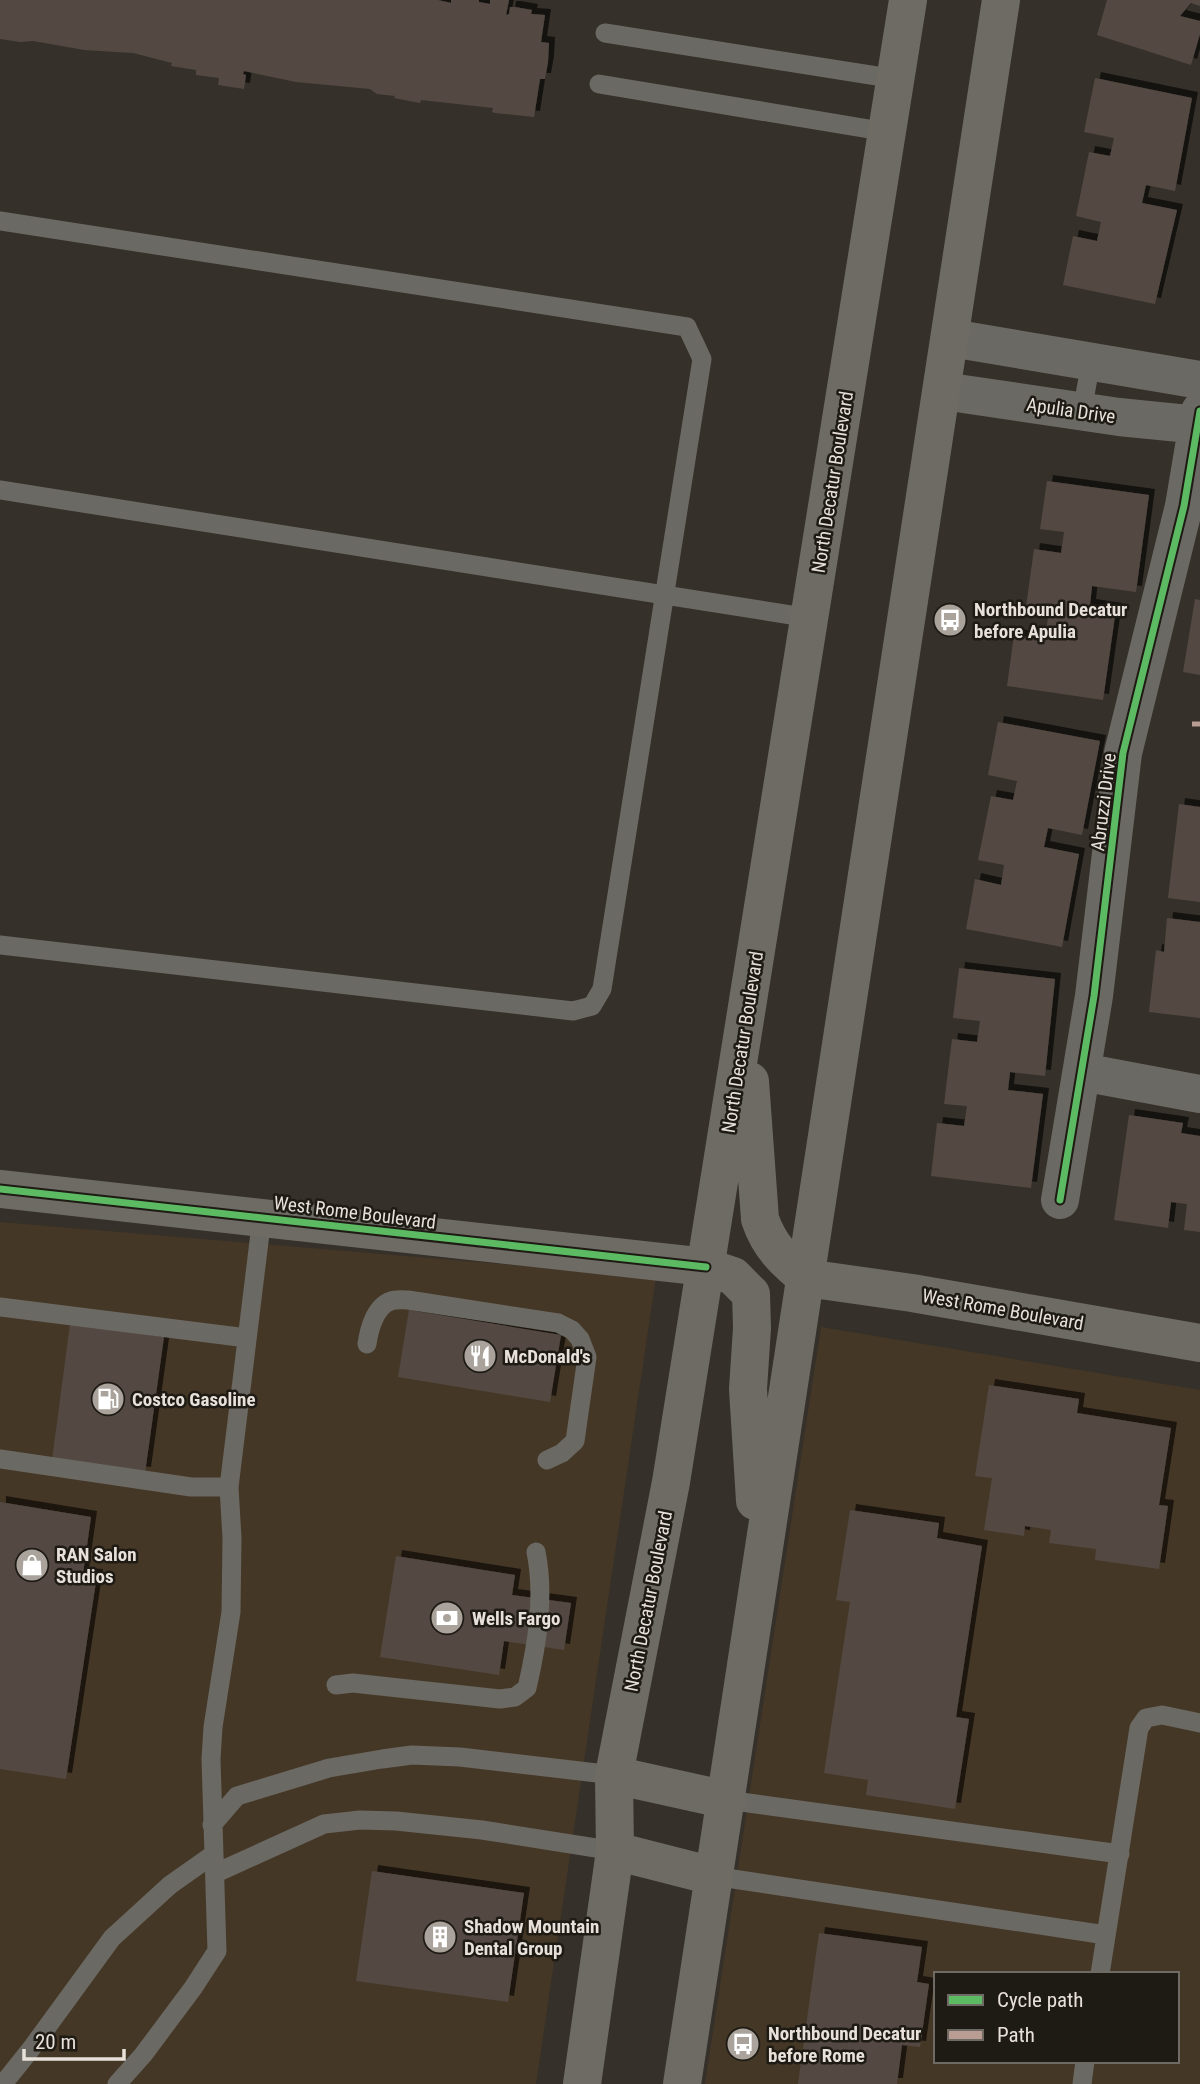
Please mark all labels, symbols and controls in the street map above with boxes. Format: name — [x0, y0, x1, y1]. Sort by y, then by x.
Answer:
street label: North Decatur Boulevard — [807, 390, 858, 575]
street label: Apulia Drive — [1025, 393, 1117, 428]
place label: Northbound Decatur before Apulia — [974, 598, 1127, 643]
bus stop icon: Northbound Decatur before Apulia — [931, 601, 969, 639]
street label: Abruzzi Drive — [1086, 752, 1121, 852]
street label: North Decatur Boulevard — [717, 950, 768, 1135]
street label: West Rome Boulevard — [272, 1191, 437, 1234]
street label: West Rome Boulevard — [921, 1284, 1085, 1335]
restaurant icon: McDonald's — [461, 1337, 499, 1375]
place label: McDonald's — [504, 1345, 591, 1368]
fuel station icon: Costco Gasoline — [89, 1380, 127, 1418]
place label: Costco Gasoline — [132, 1388, 255, 1411]
street label: North Decatur Boulevard — [620, 1509, 677, 1693]
place label: RAN Salon Studios — [56, 1543, 137, 1588]
shop icon: RAN Salon Studios — [13, 1546, 51, 1584]
bank icon: Wells Fargo — [428, 1599, 466, 1637]
place label: Wells Fargo — [472, 1607, 560, 1630]
place label: Shadow Mountain Dental Group — [464, 1915, 599, 1960]
building icon: Shadow Mountain Dental Group — [421, 1918, 459, 1956]
legend — [934, 1972, 1179, 2063]
text: Cycle path — [997, 1988, 1083, 2012]
scale bar — [24, 2018, 124, 2062]
place label: Northbound Decatur before Rome — [768, 2022, 921, 2067]
text: Path — [997, 2023, 1035, 2047]
bus stop icon: Northbound Decatur before Rome — [724, 2025, 762, 2063]
text: 20 m — [35, 2030, 76, 2054]

